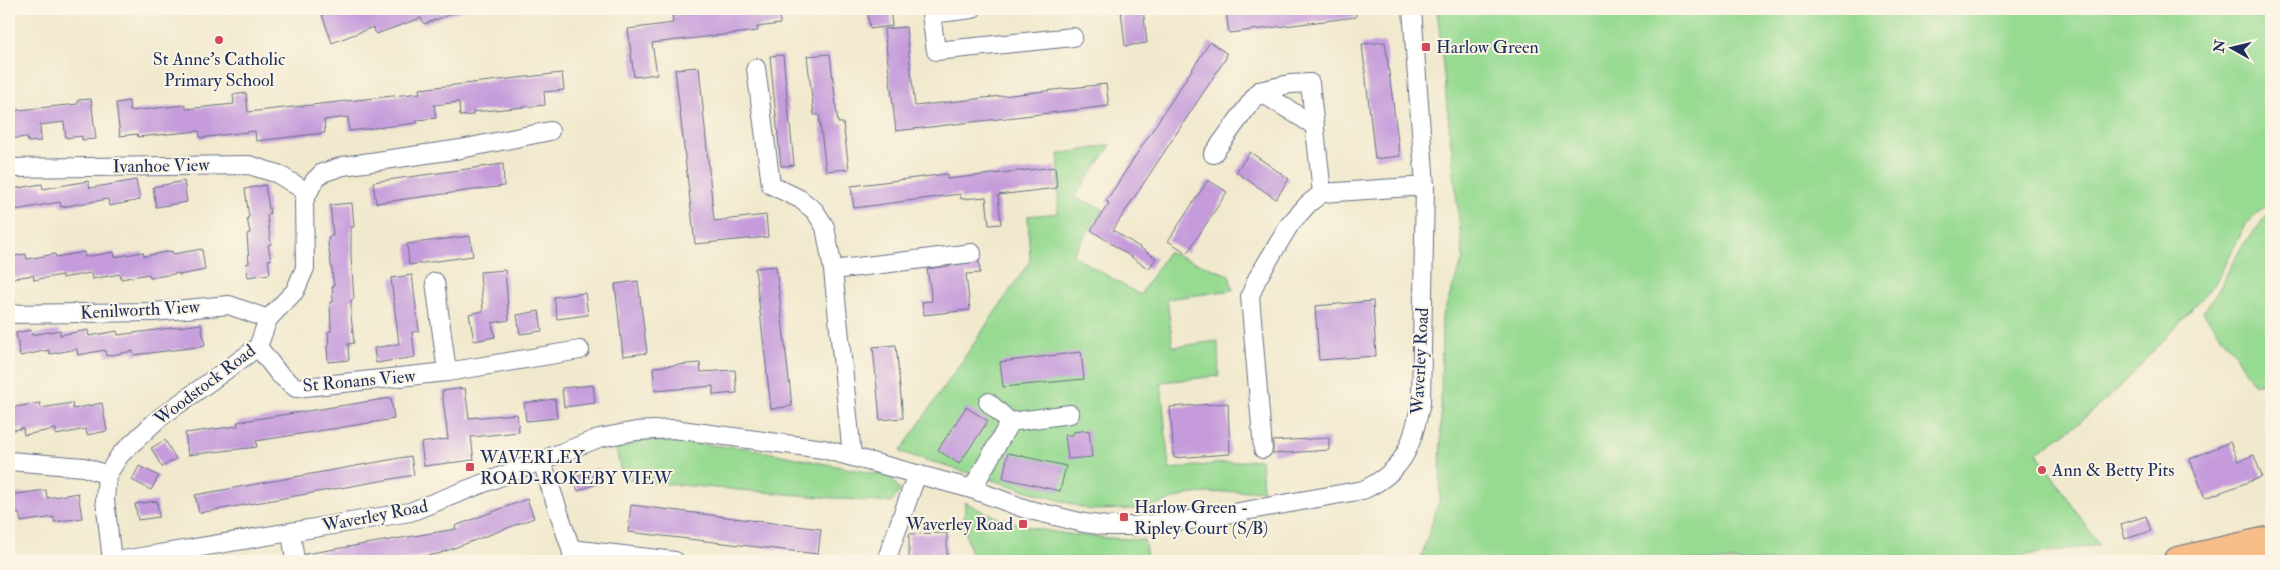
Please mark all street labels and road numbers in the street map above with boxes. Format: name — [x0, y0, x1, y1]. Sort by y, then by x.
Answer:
street label: Ivanhoe View — [112, 154, 210, 178]
street label: Kenilworth View — [80, 295, 201, 325]
street label: Waverley Road — [1406, 307, 1434, 416]
street label: Woodstock Road — [149, 339, 260, 431]
street label: St Ronans View — [302, 365, 417, 397]
street label: Waverley Road — [319, 494, 430, 538]

